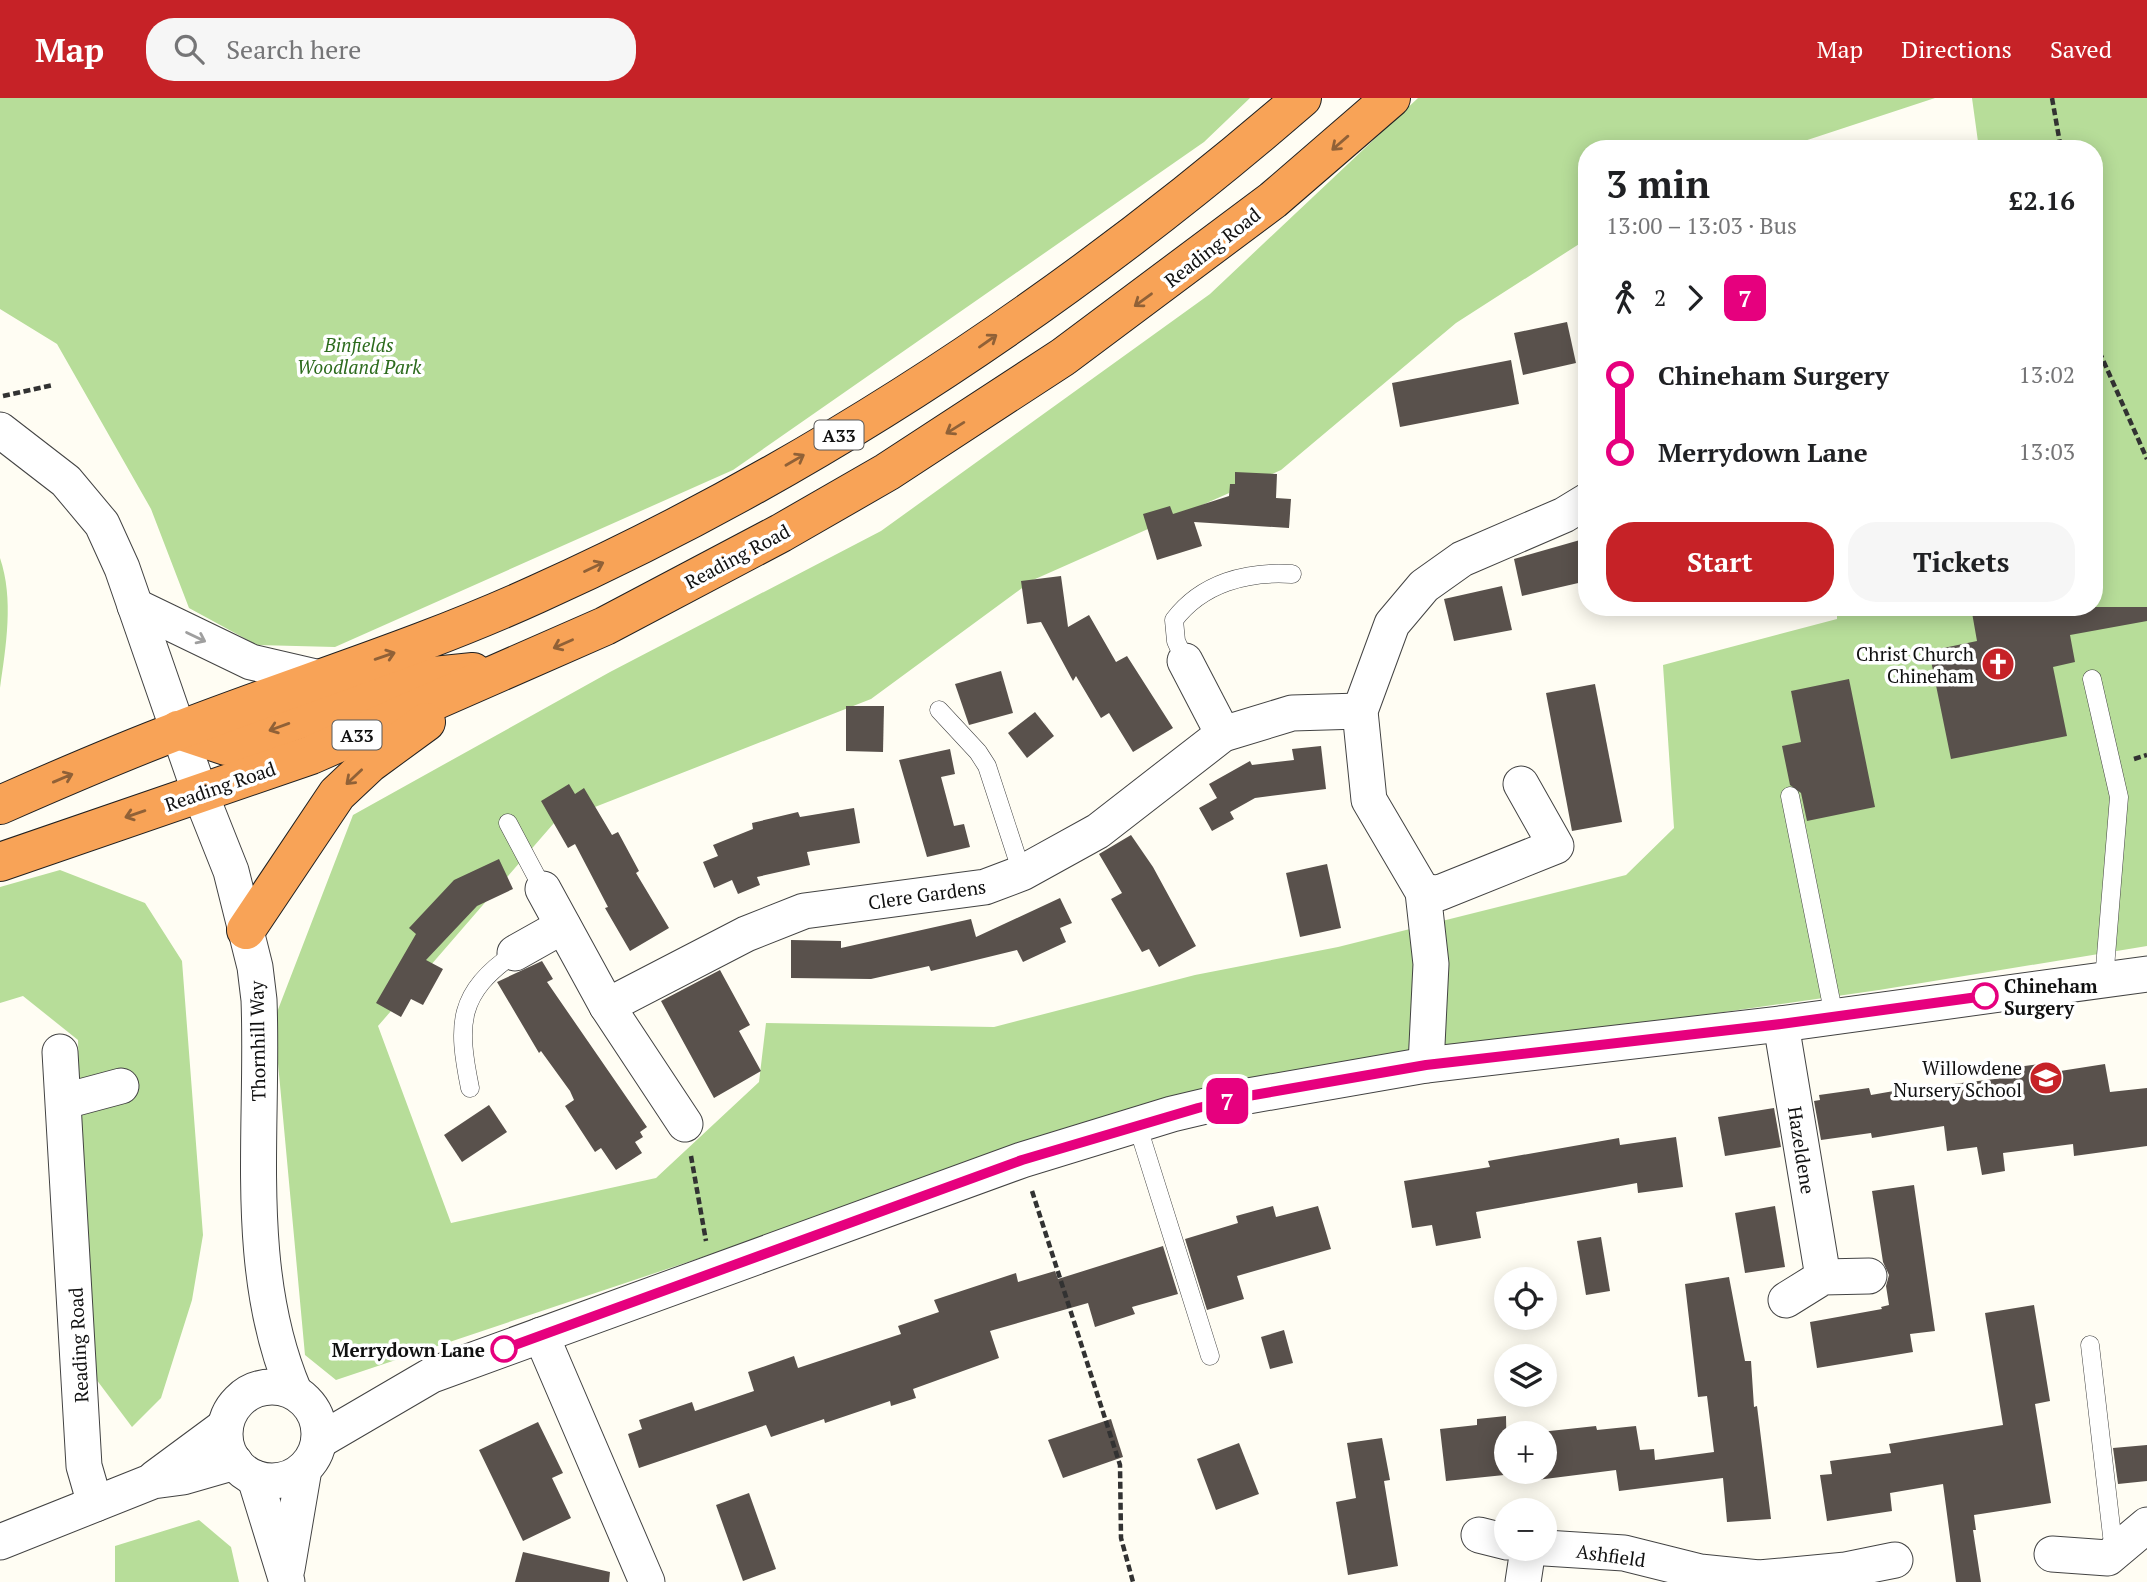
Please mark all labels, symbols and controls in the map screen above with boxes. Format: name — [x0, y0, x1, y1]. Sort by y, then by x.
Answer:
search box — [146, 18, 636, 81]
text: Map — [35, 28, 104, 71]
icon: search — [170, 30, 208, 68]
text: Search here — [226, 32, 361, 66]
text: Map — [1817, 33, 1863, 65]
text: Directions — [1901, 33, 2012, 65]
text: Saved — [2050, 33, 2112, 65]
one-way arrow — [1331, 135, 1349, 151]
text: 3 min — [1606, 159, 1710, 209]
text: £2.16 — [2009, 183, 2075, 217]
street label: Reading Road — [1159, 201, 1266, 292]
text: 13:00 – 13:03 · Bus — [1606, 210, 1797, 241]
icon: walk — [1606, 279, 1644, 317]
icon: forward — [1676, 279, 1714, 317]
text: 2 — [1654, 282, 1666, 313]
text: 7 — [1738, 282, 1752, 314]
one-way arrow — [1134, 293, 1153, 307]
park label: Binfields Woodland Park — [297, 332, 422, 379]
one-way arrow — [978, 334, 997, 348]
text: Chineham Surgery — [1658, 358, 1889, 392]
text: 13:02 — [2018, 359, 2075, 390]
road number: A33 — [814, 421, 864, 450]
one-way arrow — [946, 421, 965, 436]
text: Merrydown Lane — [1658, 435, 1868, 469]
text: 13:03 — [2018, 436, 2075, 467]
one-way arrow — [784, 453, 804, 467]
street label: Reading Road — [680, 518, 794, 594]
button: Start — [1606, 522, 1834, 602]
button: Tickets — [1848, 522, 2075, 602]
one-way arrow — [583, 560, 604, 574]
one-way arrow — [185, 631, 206, 644]
one-way arrow — [553, 638, 574, 651]
place label: Christ Church Chineham — [1856, 641, 1975, 688]
church icon: Christ Church Chineham — [1979, 645, 2017, 683]
one-way arrow — [373, 649, 395, 661]
road number: A33 — [332, 720, 382, 750]
one-way arrow — [269, 721, 291, 734]
street label: Reading Road — [161, 755, 279, 817]
one-way arrow — [346, 769, 363, 786]
one-way arrow — [51, 771, 73, 784]
one-way arrow — [124, 809, 146, 821]
street label: Clere Gardens — [867, 873, 987, 915]
place label: Chineham Surgery — [2004, 973, 2098, 1020]
street label: Thornhill Way — [243, 980, 271, 1102]
marker: Chineham Surgery — [1972, 983, 1998, 1009]
place label: Willowdene Nursery School — [1893, 1055, 2022, 1102]
school or university icon: Willowdene Nursery School — [2027, 1059, 2065, 1097]
line badge: 7 — [1204, 1078, 1250, 1124]
text: 7 — [1220, 1085, 1234, 1117]
street label: Hazeldene — [1783, 1104, 1821, 1196]
map controls — [1494, 1267, 1557, 1561]
button: locate — [1494, 1267, 1557, 1330]
street label: Reading Road — [62, 1286, 94, 1403]
marker: Merrydown Lane — [491, 1336, 517, 1362]
place label: Merrydown Lane — [332, 1337, 485, 1362]
button: layers — [1494, 1344, 1557, 1407]
button: + — [1494, 1421, 1557, 1484]
button: − — [1494, 1498, 1557, 1561]
street label: Ashfield — [1575, 1538, 1648, 1572]

